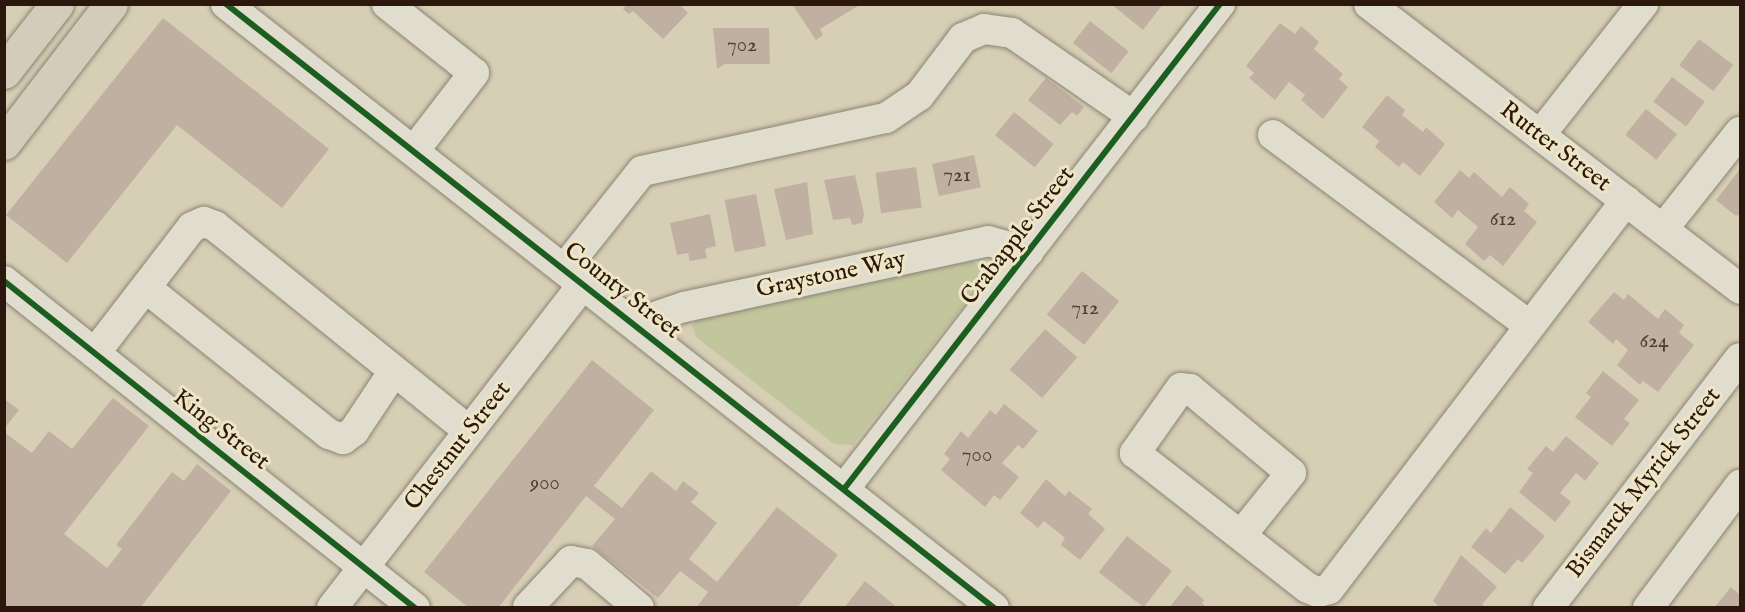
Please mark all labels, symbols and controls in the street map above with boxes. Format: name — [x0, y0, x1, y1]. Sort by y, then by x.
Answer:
house number: 702 — [727, 33, 757, 59]
street label: Rutter Street — [1494, 96, 1616, 198]
street label: Crabapple Street — [955, 161, 1081, 311]
house number: 721 — [943, 163, 971, 189]
house number: 612 — [1490, 207, 1516, 233]
street label: County Street — [558, 237, 686, 345]
street label: Graystone Way — [754, 245, 908, 305]
house number: 712 — [1071, 296, 1099, 322]
house number: 624 — [1639, 329, 1669, 355]
street label: Chestnut Street — [399, 376, 517, 516]
street label: Bismarck Myrick Street — [1561, 382, 1727, 584]
street label: King Street — [167, 383, 275, 477]
house number: 700 — [962, 443, 992, 469]
house number: 900 — [530, 471, 560, 497]

